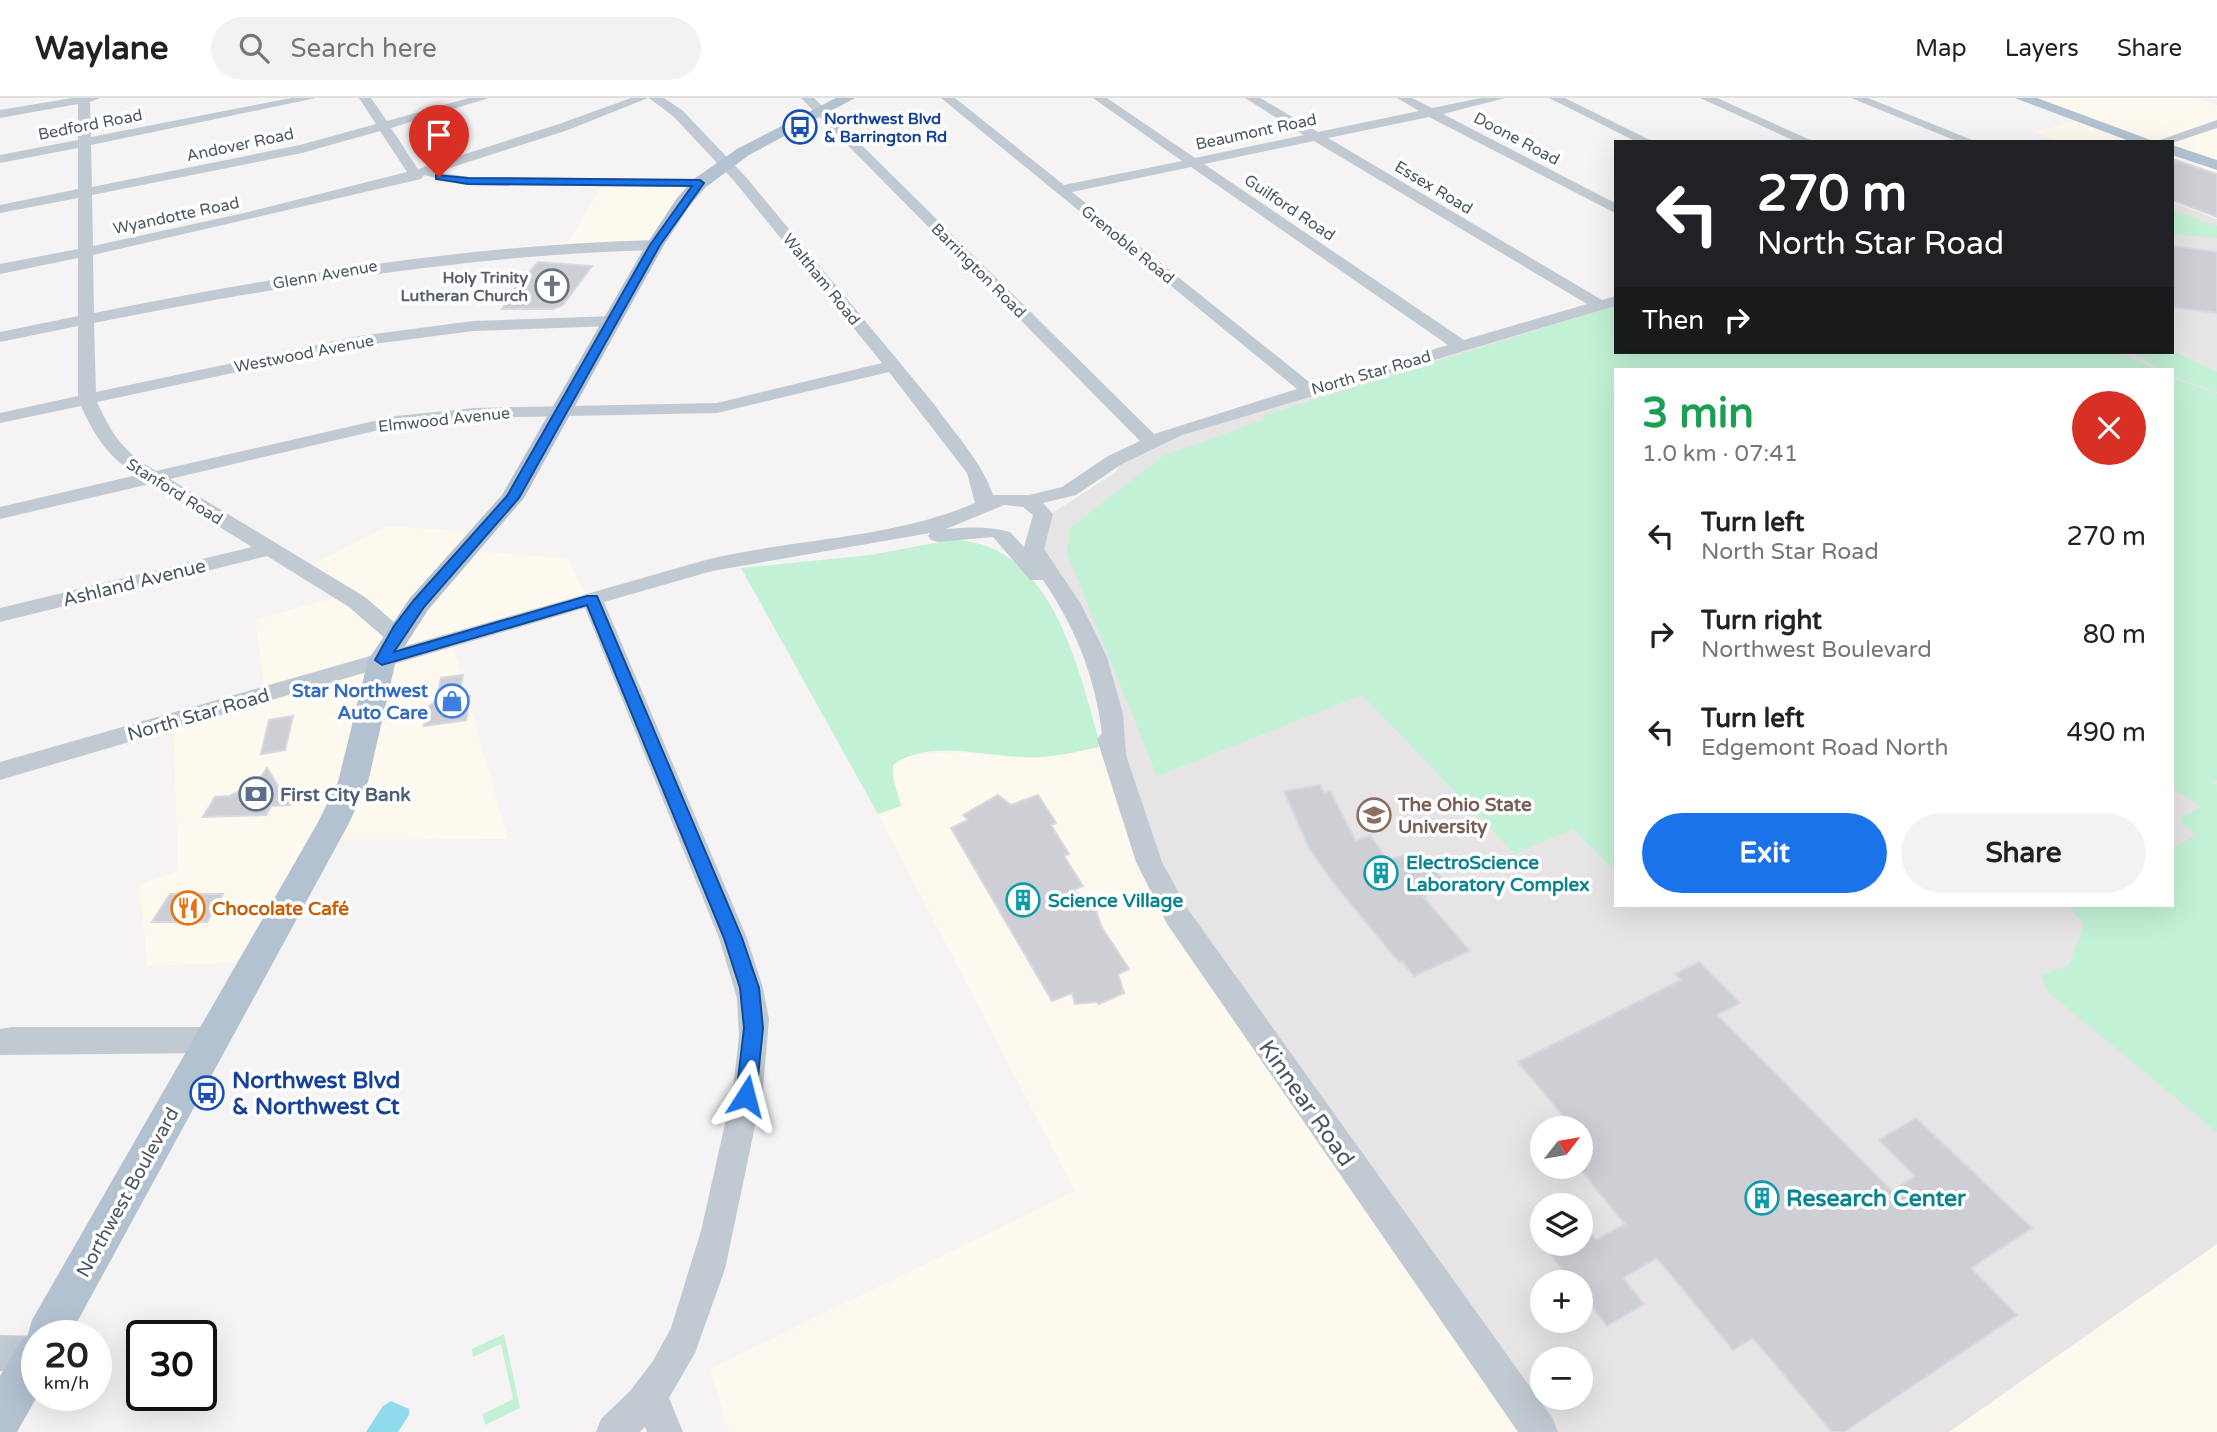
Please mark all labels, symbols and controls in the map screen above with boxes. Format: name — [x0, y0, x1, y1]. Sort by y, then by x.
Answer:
search box — [211, 17, 701, 80]
text: Waylane — [35, 29, 169, 68]
icon: search — [235, 29, 273, 67]
text: Search here — [291, 33, 437, 64]
text: Map — [1915, 34, 1967, 63]
text: Layers — [2005, 34, 2079, 63]
text: Share — [2117, 34, 2182, 63]
street label: Bedford Road — [36, 105, 144, 145]
pin — [409, 105, 469, 177]
bus stop icon: Northwest Blvd & Barrington Rd — [781, 108, 819, 146]
street label: Doone Road — [1470, 108, 1563, 170]
place label: Northwest Blvd & Barrington Rd — [824, 109, 947, 147]
street label: Beaumont Road — [1194, 109, 1319, 155]
icon: arrive — [420, 116, 458, 154]
street label: Andover Road — [185, 124, 296, 166]
street label: Essex Road — [1391, 157, 1476, 219]
text: 270 m — [1757, 165, 1907, 224]
icon: left — [1642, 168, 1733, 259]
street label: Guilford Road — [1240, 170, 1339, 246]
street label: Wyandotte Road — [111, 193, 241, 239]
street label: Grenoble Road — [1077, 201, 1178, 288]
street label: Barrington Road — [927, 219, 1030, 322]
text: North Star Road — [1757, 225, 2004, 263]
street label: Waltham Road — [778, 230, 864, 330]
street label: Glenn Avenue — [271, 256, 379, 294]
church icon: Holy Trinity Lutheran Church — [533, 267, 571, 305]
place label: Holy Trinity Lutheran Church — [400, 268, 528, 306]
icon: right — [1718, 301, 1756, 339]
text: Then — [1642, 305, 1704, 336]
street label: Westwood Avenue — [233, 331, 376, 377]
street label: North Star Road — [1309, 346, 1433, 400]
text: 3 min — [1642, 388, 1754, 439]
button: close — [2072, 391, 2146, 465]
street label: Elmwood Avenue — [377, 403, 511, 437]
text: 1.0 km · 07:41 — [1642, 440, 1798, 468]
street label: Stanford Road — [123, 454, 226, 529]
text: Turn left — [1701, 507, 1804, 538]
icon: left — [1642, 517, 1680, 555]
text: 270 m — [2066, 521, 2146, 552]
text: North Star Road — [1701, 538, 1879, 566]
street label: Ashland Avenue — [60, 555, 208, 611]
text: Turn right — [1701, 605, 1822, 636]
icon: right — [1642, 615, 1680, 653]
text: 80 m — [2083, 619, 2146, 650]
text: Northwest Boulevard — [1701, 636, 1932, 664]
place label: Star Northwest Auto Care — [292, 680, 429, 724]
shop icon: Star Northwest Auto Care — [433, 682, 471, 720]
street label: North Star Road — [125, 684, 272, 746]
text: Turn left — [1701, 703, 1804, 734]
icon: left — [1642, 713, 1680, 751]
text: 490 m — [2066, 717, 2146, 748]
text: Edgemont Road North — [1701, 734, 1949, 762]
bank icon: First City Bank — [237, 775, 275, 813]
place label: First City Bank — [280, 784, 411, 807]
place label: The Ohio State University — [1397, 794, 1532, 839]
school or university icon: The Ohio State University — [1355, 796, 1393, 834]
button: Exit — [1642, 813, 1887, 893]
button: Share — [1901, 813, 2146, 893]
place label: ElectroScience Laboratory Complex — [1406, 852, 1590, 897]
building icon: ElectroScience Laboratory Complex — [1362, 854, 1400, 892]
building icon: Science Village — [1004, 881, 1042, 919]
restaurant icon: Chocolate Café — [169, 889, 207, 927]
place label: Science Village — [1048, 890, 1183, 913]
place label: Chocolate Café — [212, 898, 349, 920]
street label: Kinnear Road — [1252, 1035, 1360, 1172]
position arrow — [709, 1059, 783, 1133]
place label: Northwest Blvd & Northwest Ct — [232, 1067, 400, 1121]
bus stop icon: Northwest Blvd & Northwest Ct — [188, 1074, 226, 1112]
street label: Northwest Boulevard — [72, 1104, 184, 1281]
north arrow — [1530, 1116, 1592, 1180]
map controls — [1530, 1116, 1593, 1410]
building icon: Research Center — [1743, 1179, 1781, 1217]
place label: Research Center — [1786, 1185, 1967, 1213]
button: layers — [1530, 1193, 1593, 1256]
button: + — [1530, 1270, 1593, 1333]
speed limit sign: 30 — [126, 1320, 217, 1411]
text: 20 — [45, 1335, 88, 1377]
button: − — [1530, 1347, 1593, 1410]
text: km/h — [44, 1372, 89, 1394]

